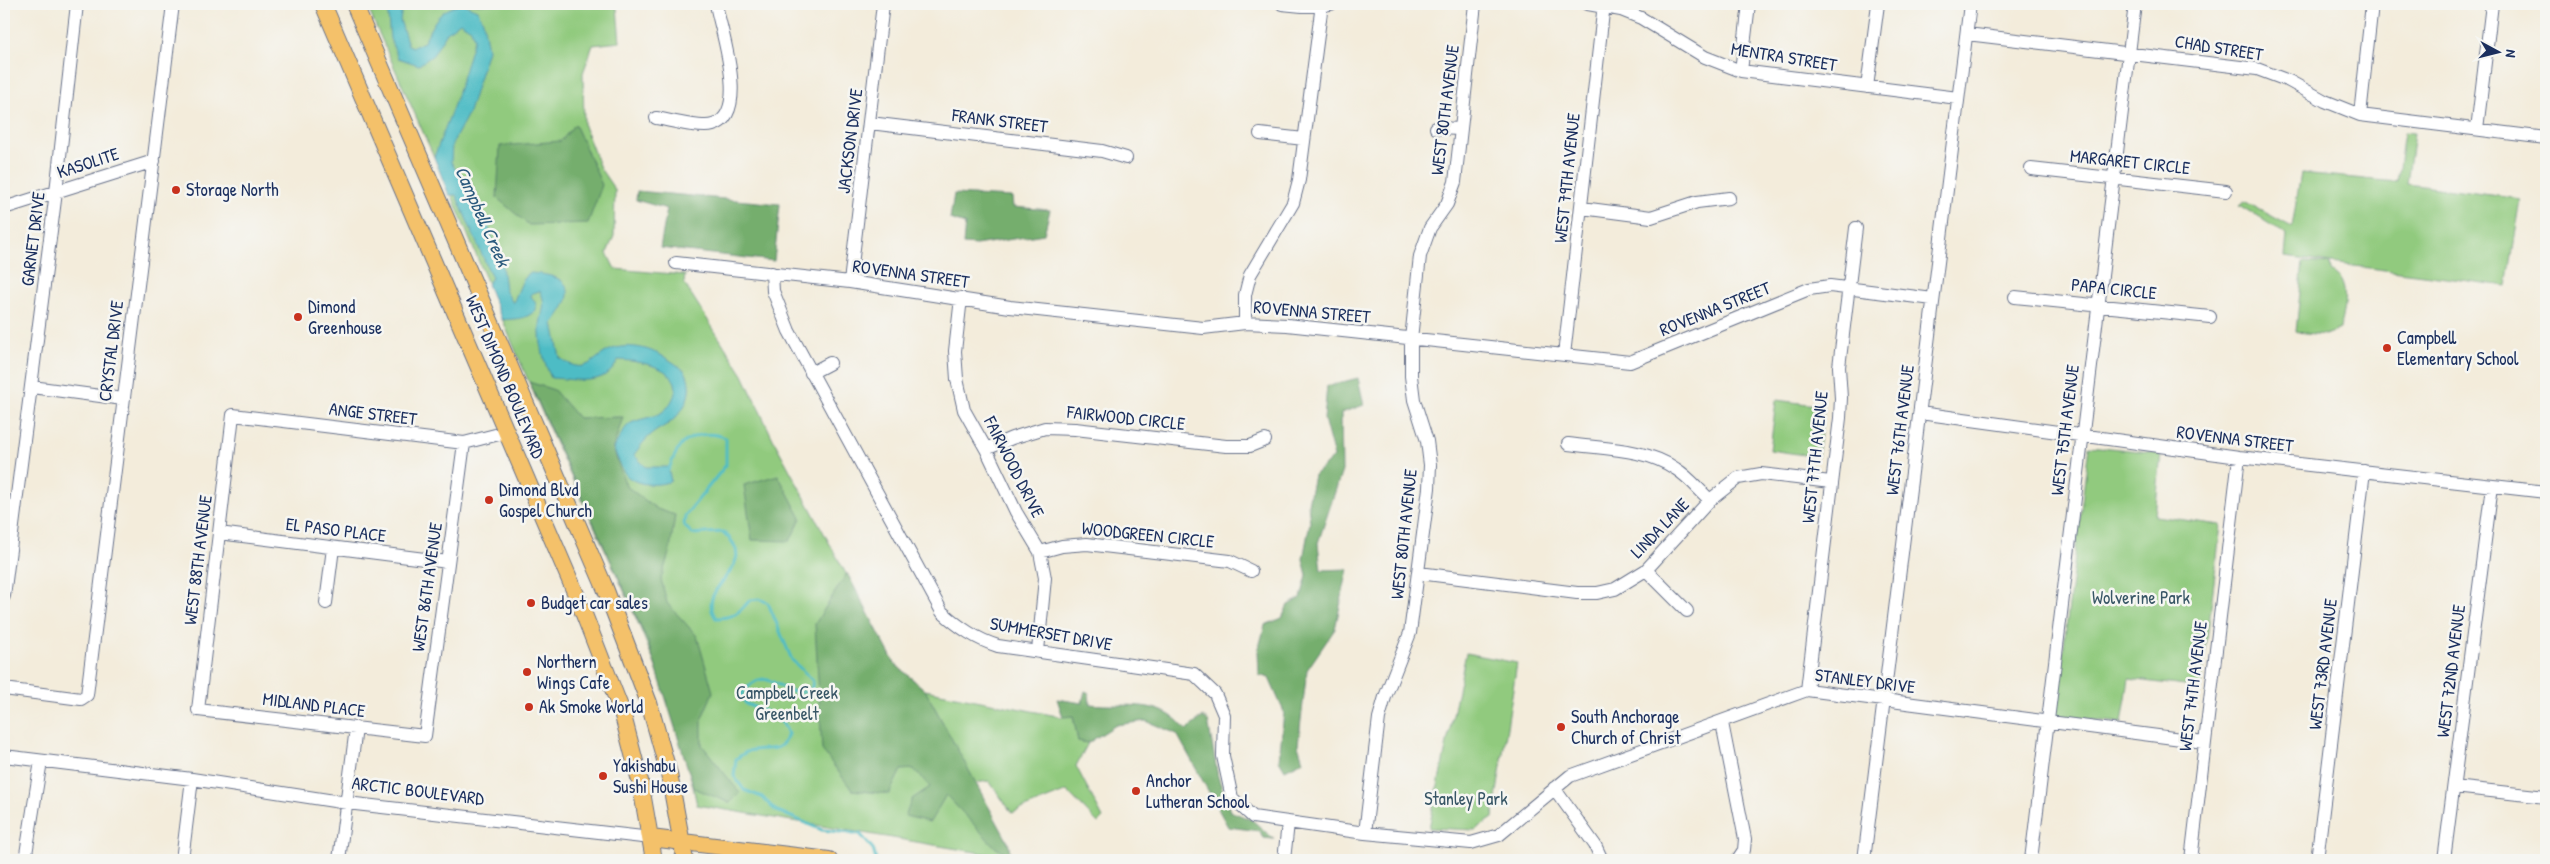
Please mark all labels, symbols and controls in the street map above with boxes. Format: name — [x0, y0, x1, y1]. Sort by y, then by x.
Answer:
street label: CHAD STREET — [2173, 28, 2266, 67]
north arrow — [2472, 28, 2522, 78]
street label: MENTRA STREET — [1729, 36, 1839, 77]
street label: WEST 80TH AVENUE — [1424, 43, 1465, 176]
text: N — [2501, 49, 2521, 59]
street label: JACKSON DRIVE — [831, 87, 868, 195]
street label: FRANK STREET — [950, 102, 1050, 139]
street label: WEST 79TH AVENUE — [1547, 112, 1586, 244]
street label: KASOLITE — [54, 141, 122, 184]
street label: MARGARET CIRCLE — [2069, 143, 2191, 180]
water label: Campbell Creek — [449, 162, 518, 272]
place label: Storage North — [186, 177, 279, 202]
marker: Storage North — [170, 184, 182, 196]
street label: GARNET DRIVE — [14, 190, 51, 287]
street label: ROVENNA STREET — [851, 253, 972, 294]
street label: PAPA CIRCLE — [2070, 272, 2158, 305]
street label: ROVENNA STREET — [1656, 275, 1775, 342]
street label: WEST DIMOND BOULEVARD — [460, 291, 551, 463]
place label: Dimond Greenhouse — [308, 294, 382, 340]
street label: ROVENNA STREET — [1252, 294, 1372, 329]
street label: CRYSTAL DRIVE — [92, 299, 129, 403]
marker: Dimond Greenhouse — [292, 311, 304, 323]
place label: Campbell Elementary School — [2397, 325, 2519, 371]
marker: Campbell Elementary School — [2381, 342, 2393, 354]
street label: WEST 76TH AVENUE — [1879, 363, 1920, 497]
street label: WEST 75TH AVENUE — [2044, 363, 2085, 497]
street label: WEST 77TH AVENUE — [1795, 389, 1834, 524]
street label: ANGE STREET — [328, 396, 419, 431]
street label: FAIRWOOD CIRCLE — [1065, 399, 1186, 436]
street label: FAIRWOOD DRIVE — [978, 411, 1051, 522]
street label: ROVENNA STREET — [2175, 419, 2295, 458]
street label: WEST 80TH AVENUE — [1384, 467, 1423, 600]
place label: Dimond Blvd Gospel Church — [499, 477, 592, 523]
street label: LINDA LANE — [1625, 492, 1695, 563]
street label: WEST 88TH AVENUE — [177, 493, 218, 626]
marker: Dimond Blvd Gospel Church — [483, 494, 495, 506]
street label: EL PASO PLACE — [285, 511, 388, 548]
street label: WOODGREEN CIRCLE — [1081, 515, 1215, 554]
street label: WEST 86TH AVENUE — [405, 521, 448, 653]
park label: Wolverine Park — [2092, 585, 2191, 610]
place label: Budget car sales — [541, 590, 648, 615]
marker: Budget car sales — [525, 597, 537, 609]
street label: WEST 73RD AVENUE — [2302, 597, 2343, 731]
street label: WEST 72ND AVENUE — [2430, 603, 2471, 739]
street label: SUMMERSET DRIVE — [988, 610, 1114, 657]
street label: WEST 74TH AVENUE — [2172, 619, 2213, 752]
place label: Northern Wings Cafe — [537, 649, 610, 695]
street label: STANLEY DRIVE — [1813, 662, 1917, 699]
marker: Northern Wings Cafe — [521, 666, 533, 678]
park label: Campbell Creek Greenbelt — [736, 680, 838, 726]
street label: MIDLAND PLACE — [261, 686, 367, 723]
place label: Ak Smoke World — [539, 694, 643, 719]
marker: Ak Smoke World — [523, 701, 535, 713]
place label: South Anchorage Church of Christ — [1571, 704, 1681, 750]
marker: South Anchorage Church of Christ — [1555, 721, 1567, 733]
place label: Yakishabu Sushi House — [613, 753, 688, 799]
place label: Anchor Lutheran School — [1146, 768, 1249, 814]
street label: ARCTIC BOULEVARD — [351, 770, 486, 811]
marker: Yakishabu Sushi House — [597, 770, 609, 782]
marker: Anchor Lutheran School — [1130, 785, 1142, 797]
park label: Stanley Park — [1424, 786, 1508, 811]

